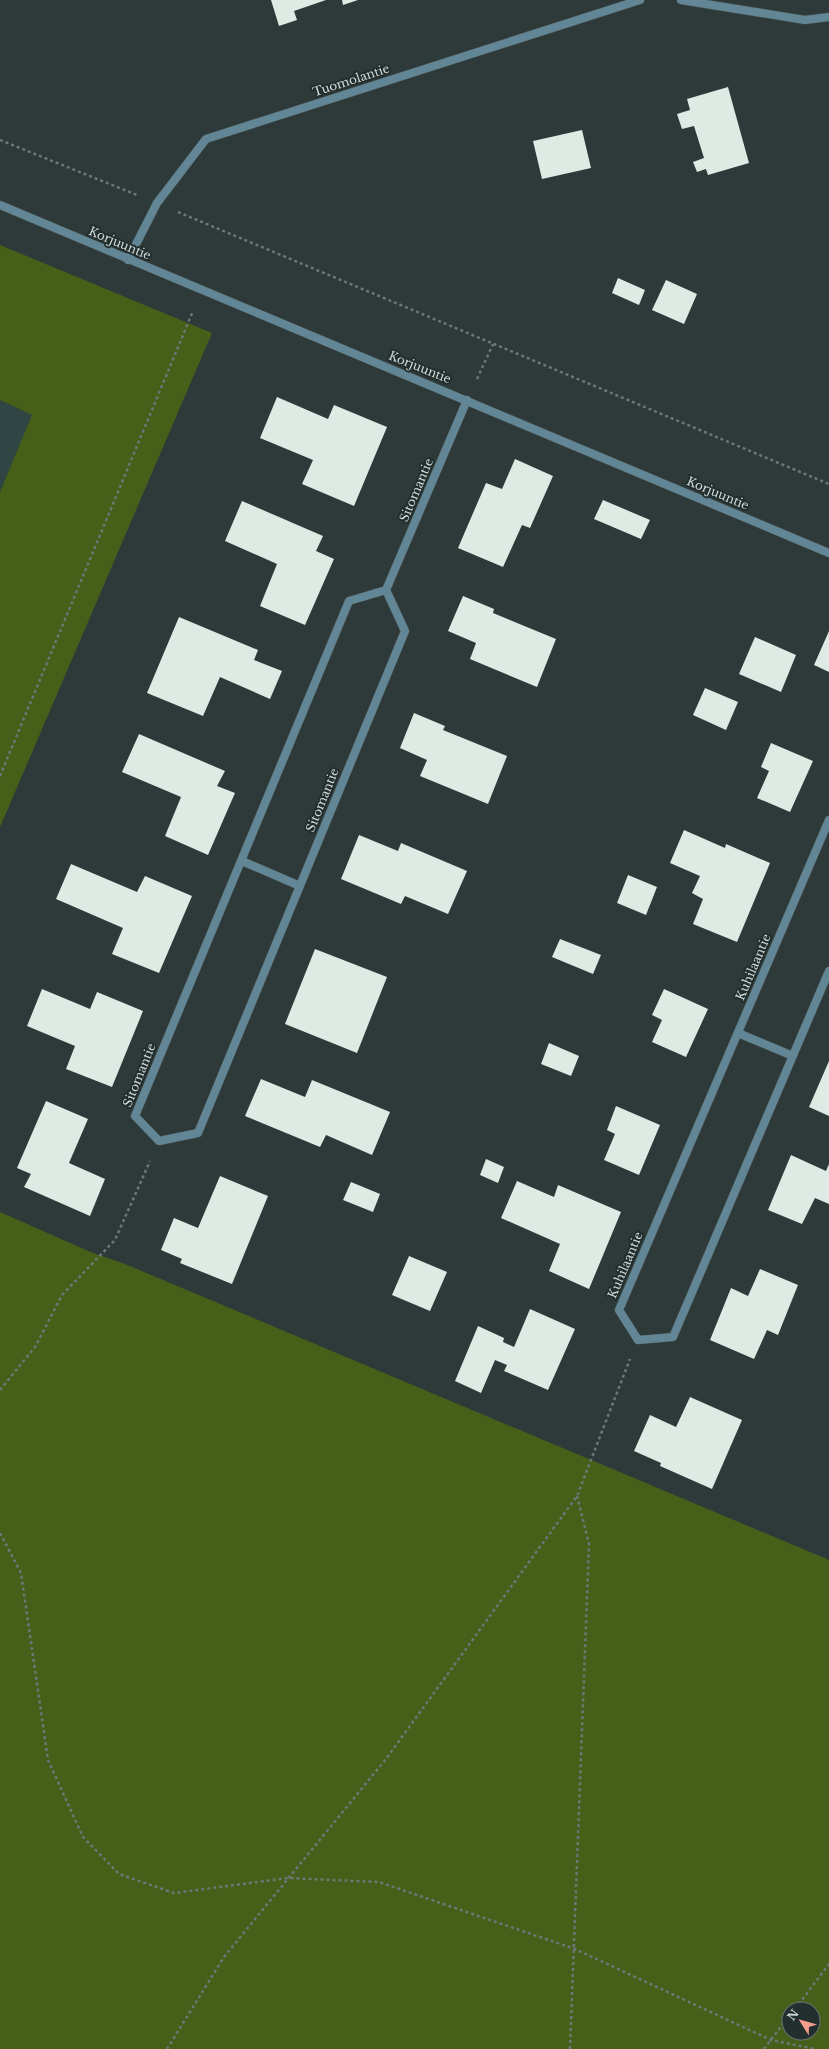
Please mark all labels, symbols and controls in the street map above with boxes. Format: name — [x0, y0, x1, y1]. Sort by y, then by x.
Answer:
street label: Tuomolantie — [311, 60, 391, 99]
street label: Korjuuntie — [87, 223, 153, 263]
street label: Korjuuntie — [387, 348, 454, 386]
street label: Sitomantie — [396, 456, 436, 524]
street label: Korjuuntie — [685, 473, 751, 513]
street label: Sitomantie — [302, 766, 342, 834]
street label: Kuhilaantie — [732, 931, 774, 1002]
street label: Sitomantie — [119, 1041, 159, 1109]
street label: Kuhilaantie — [604, 1229, 646, 1300]
north arrow — [781, 2001, 821, 2041]
text: N — [784, 2006, 802, 2023]

